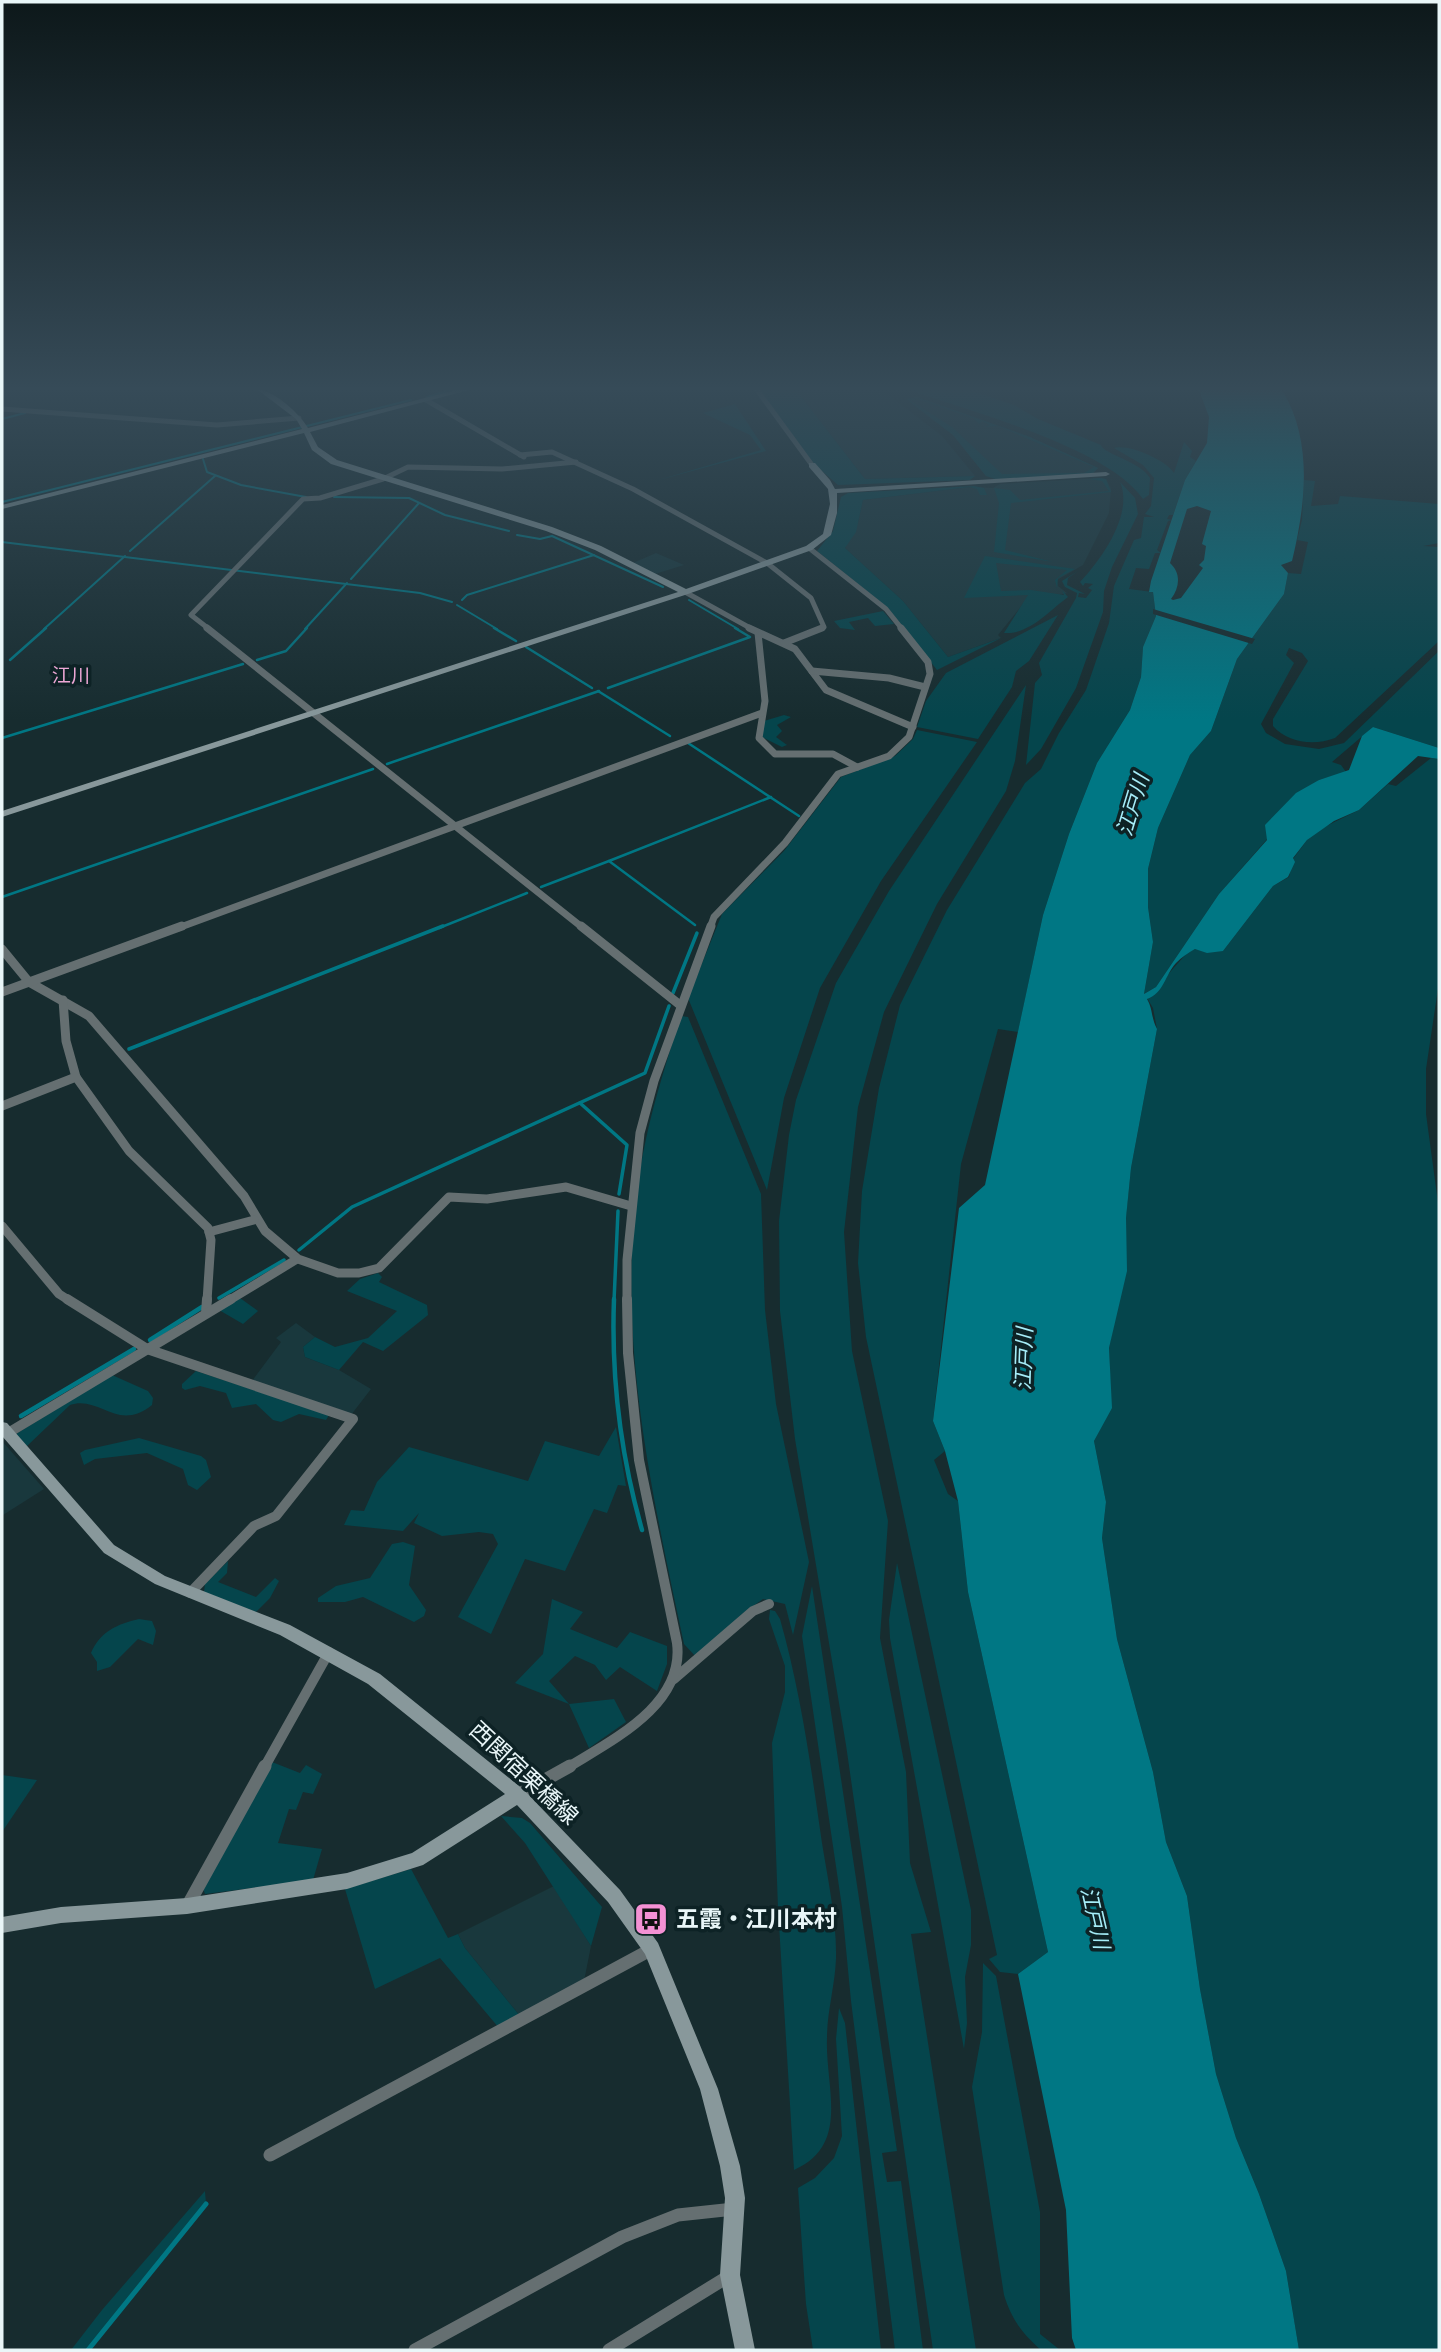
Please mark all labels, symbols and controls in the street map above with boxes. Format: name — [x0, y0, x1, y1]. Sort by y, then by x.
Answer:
district label: 江川 — [52, 662, 90, 688]
water label: 江戸川 — [1109, 769, 1155, 839]
water label: 江戸川 — [1008, 1325, 1038, 1391]
street label: 西関宿栗橋線 — [463, 1714, 586, 1831]
water label: 江戸川 — [1075, 1884, 1117, 1954]
bus stop icon: 五霞・江川本村 — [632, 1900, 670, 1938]
place label: 五霞・江川本村 — [676, 1902, 837, 1934]

